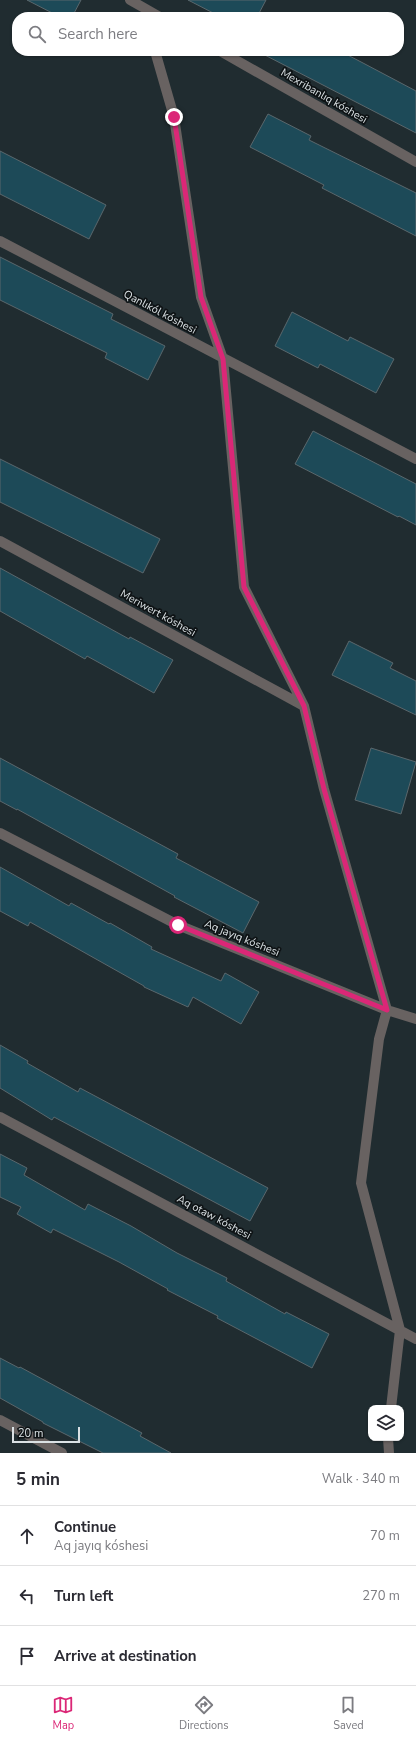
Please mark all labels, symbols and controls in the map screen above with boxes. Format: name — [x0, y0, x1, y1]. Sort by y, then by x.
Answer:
search box — [12, 12, 404, 56]
icon: search — [26, 23, 48, 45]
text: Search here — [58, 24, 138, 44]
street label: Mexribanlıq kóshesi — [278, 65, 370, 127]
route end — [165, 108, 183, 126]
street label: Qanlıkól kóshesi — [121, 286, 199, 338]
street label: Meriwert kóshesi — [117, 586, 199, 640]
route start — [169, 916, 187, 934]
street label: Aq jayıq kóshesi — [202, 916, 282, 960]
street label: Aq otaw kóshesi — [174, 1191, 254, 1243]
map controls — [368, 1405, 404, 1441]
button: layers — [368, 1405, 404, 1441]
scale bar — [12, 1425, 80, 1444]
text: 20 m — [18, 1426, 43, 1441]
text: 5 min — [16, 1468, 60, 1491]
text: Walk · 340 m — [322, 1470, 400, 1488]
text: Continue — [54, 1517, 116, 1537]
icon: ahead — [16, 1525, 38, 1547]
text: 70 m — [370, 1527, 400, 1545]
text: Aq jayıq kóshesi — [54, 1537, 148, 1555]
icon: left — [16, 1585, 38, 1607]
text: Turn left — [54, 1586, 113, 1606]
text: 270 m — [362, 1587, 400, 1605]
icon: arrive — [16, 1645, 38, 1667]
text: Arrive at destination — [54, 1646, 197, 1666]
tab: Map — [52, 1694, 74, 1733]
tab: Directions — [179, 1694, 229, 1733]
tab: Saved — [333, 1694, 364, 1733]

